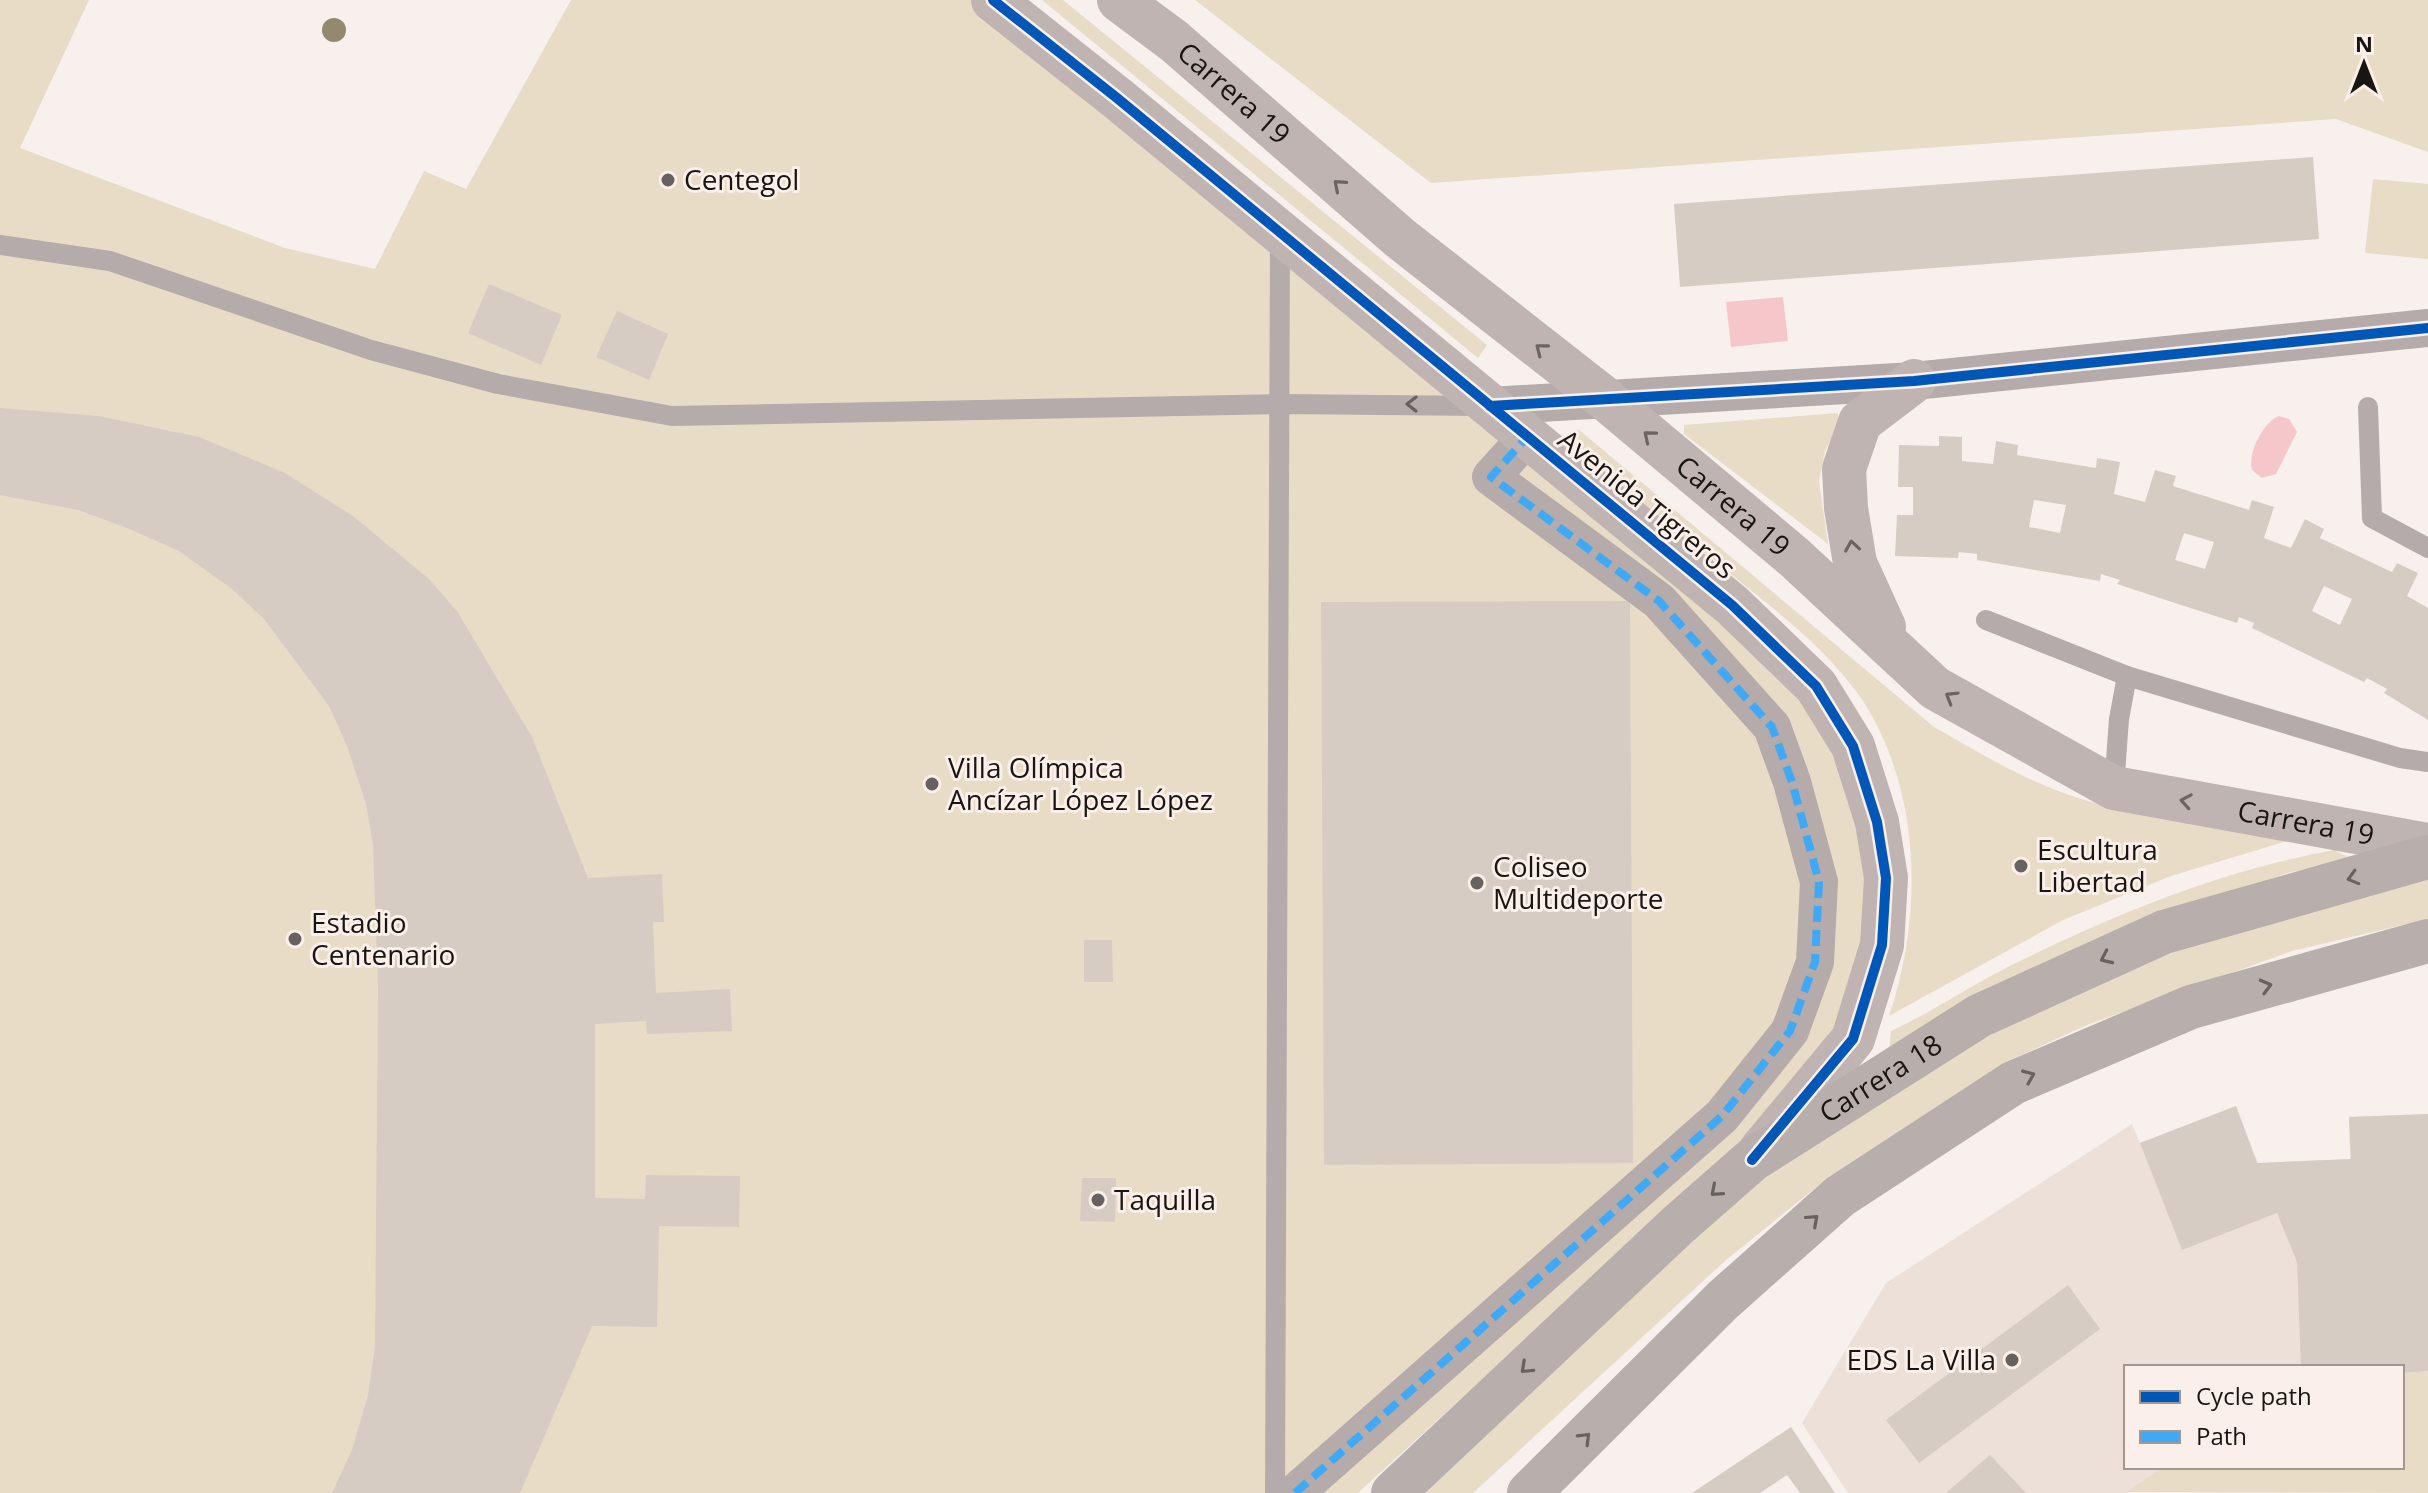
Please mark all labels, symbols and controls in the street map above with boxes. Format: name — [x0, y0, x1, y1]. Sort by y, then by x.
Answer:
north arrow — [2324, 24, 2404, 104]
text: N — [2355, 28, 2373, 58]
street label: Carrera 19 — [1170, 33, 1299, 152]
place label: Centegol — [684, 160, 799, 198]
marker: Centegol — [659, 171, 677, 189]
one-way arrow — [1334, 180, 1349, 195]
one-way arrow — [1535, 344, 1550, 358]
one-way arrow — [1405, 395, 1418, 413]
street label: Avenida Tigreros — [1551, 420, 1744, 587]
one-way arrow — [1644, 431, 1658, 446]
street label: Carrera 19 — [1669, 446, 1799, 564]
one-way arrow — [1844, 539, 1861, 553]
one-way arrow — [1945, 692, 1960, 707]
place label: Villa Olímpica Ancízar López López — [948, 748, 1213, 818]
marker: Villa Olímpica Ancízar López López — [923, 775, 941, 793]
street label: Carrera 19 — [2235, 791, 2377, 853]
one-way arrow — [2179, 793, 2193, 810]
place label: Escultura Libertad — [2037, 830, 2158, 900]
place label: Coliseo Multideporte — [1493, 847, 1663, 917]
marker: Escultura Libertad — [2012, 857, 2030, 875]
one-way arrow — [2346, 869, 2360, 885]
marker: Coliseo Multideporte — [1468, 874, 1486, 892]
place label: Estadio Centenario — [311, 903, 455, 973]
marker: Estadio Centenario — [286, 930, 304, 948]
one-way arrow — [2100, 948, 2114, 964]
one-way arrow — [2259, 979, 2273, 995]
street label: Carrera 18 — [1812, 1025, 1949, 1131]
one-way arrow — [2021, 1070, 2035, 1086]
place label: Taquilla — [1114, 1180, 1216, 1218]
one-way arrow — [1711, 1182, 1726, 1196]
marker: Taquilla — [1089, 1191, 1107, 1209]
one-way arrow — [1804, 1215, 1819, 1230]
place label: EDS La Villa — [1847, 1340, 1996, 1378]
marker: EDS La Villa — [2003, 1351, 2021, 1369]
one-way arrow — [1520, 1359, 1535, 1373]
legend — [2124, 1365, 2404, 1469]
text: Cycle path — [2196, 1379, 2312, 1412]
text: Path — [2196, 1419, 2247, 1452]
one-way arrow — [1575, 1433, 1590, 1447]

